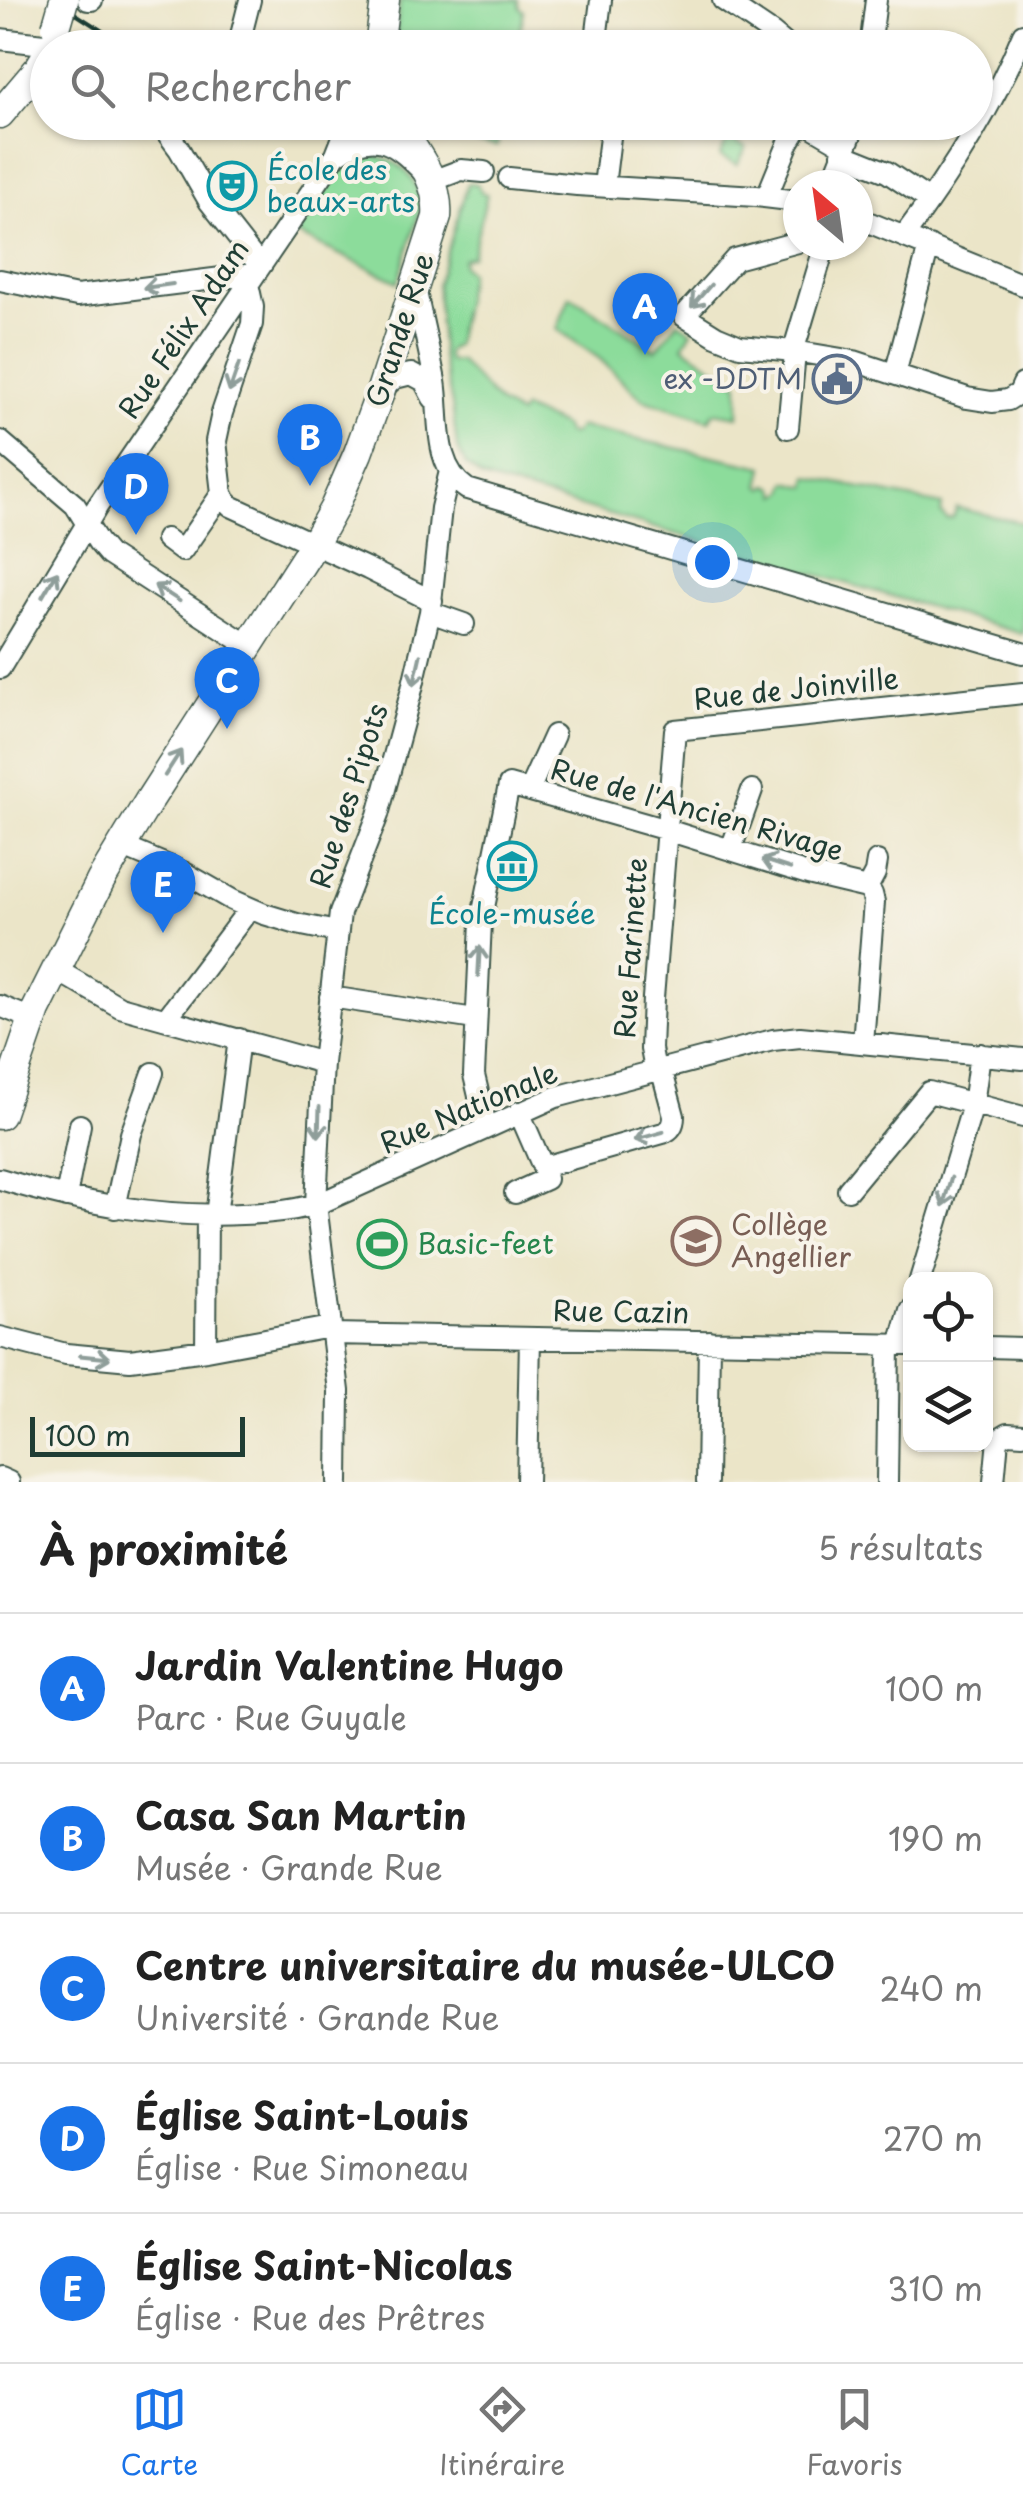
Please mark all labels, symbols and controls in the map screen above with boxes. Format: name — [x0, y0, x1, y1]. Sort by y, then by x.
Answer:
search box — [30, 30, 993, 140]
text: Rechercher — [145, 57, 351, 114]
icon: search — [65, 58, 120, 113]
place label: École des beaux-arts — [267, 147, 415, 222]
theatre icon: École des beaux-arts — [206, 160, 258, 212]
north arrow — [783, 170, 873, 260]
street label: Rue Félix Adam — [107, 230, 259, 427]
street label: Grande Rue — [353, 247, 444, 412]
pin: A — [612, 272, 678, 355]
one-way arrow — [142, 277, 174, 296]
one-way arrow — [690, 283, 713, 308]
public building icon: ex -DDTM — [811, 353, 863, 405]
place label: ex -DDTM — [663, 356, 802, 399]
one-way arrow — [224, 361, 242, 392]
pin: B — [278, 404, 342, 486]
pin: D — [104, 452, 168, 535]
your location — [687, 537, 738, 588]
one-way arrow — [40, 570, 60, 599]
one-way arrow — [153, 583, 181, 604]
pin: C — [194, 646, 260, 729]
one-way arrow — [407, 654, 425, 686]
street label: Rue de Joinville — [691, 655, 900, 720]
street label: Rue des Pipots — [297, 697, 398, 894]
street label: Rue de l'Ancien Rivage — [546, 746, 849, 871]
one-way arrow — [162, 749, 183, 778]
museum icon: École-musée — [486, 840, 538, 892]
pin: E — [130, 850, 196, 933]
one-way arrow — [761, 854, 792, 872]
street label: Rue Farinette — [602, 856, 657, 1040]
place label: École-musée — [428, 891, 596, 934]
one-way arrow — [470, 945, 489, 977]
street label: Rue Nationale — [373, 1050, 564, 1163]
one-way arrow — [309, 1106, 328, 1138]
one-way arrow — [634, 1128, 665, 1147]
one-way arrow — [937, 1176, 955, 1208]
place label: Collège Angellier — [731, 1202, 851, 1277]
school or university icon: Collège Angellier — [670, 1215, 722, 1267]
sports icon: Basic-feet — [356, 1218, 408, 1270]
place label: Basic-feet — [417, 1221, 554, 1264]
map controls — [903, 1272, 993, 1452]
button: locate — [903, 1272, 993, 1362]
street label: Rue Cazin — [552, 1288, 690, 1333]
one-way arrow — [78, 1348, 111, 1367]
button: layers — [903, 1362, 993, 1452]
scale bar — [30, 1412, 245, 1456]
text: 100 m — [45, 1413, 131, 1456]
text: À proximité — [40, 1516, 288, 1579]
text: 5 résultats — [818, 1523, 983, 1571]
text: Jardin Valentine Hugo — [135, 1636, 564, 1693]
text: A — [60, 1664, 85, 1712]
text: 100 m — [885, 1664, 983, 1712]
text: Parc · Rue Guyale — [135, 1693, 407, 1741]
text: Casa San Martin — [135, 1786, 467, 1843]
text: B — [62, 1814, 83, 1862]
text: 190 m — [888, 1814, 983, 1862]
text: Musée · Grande Rue — [135, 1843, 443, 1891]
text: Centre universitaire du musée-ULCO — [135, 1936, 835, 1993]
text: C — [60, 1964, 85, 2012]
text: 240 m — [880, 1964, 983, 2012]
text: Université · Grande Rue — [135, 1993, 500, 2041]
text: Église Saint-Louis — [135, 2086, 469, 2143]
text: D — [60, 2114, 85, 2162]
text: 270 m — [883, 2114, 983, 2162]
text: Église · Rue Simoneau — [135, 2143, 469, 2191]
text: Église Saint-Nicolas — [135, 2236, 513, 2293]
text: E — [63, 2264, 82, 2312]
text: 310 m — [887, 2264, 983, 2312]
text: Église · Rue des Prêtres — [135, 2293, 485, 2341]
tab: Carte — [121, 2382, 198, 2485]
tab: Itinéraire — [439, 2382, 565, 2485]
tab: Favoris — [806, 2382, 902, 2485]

